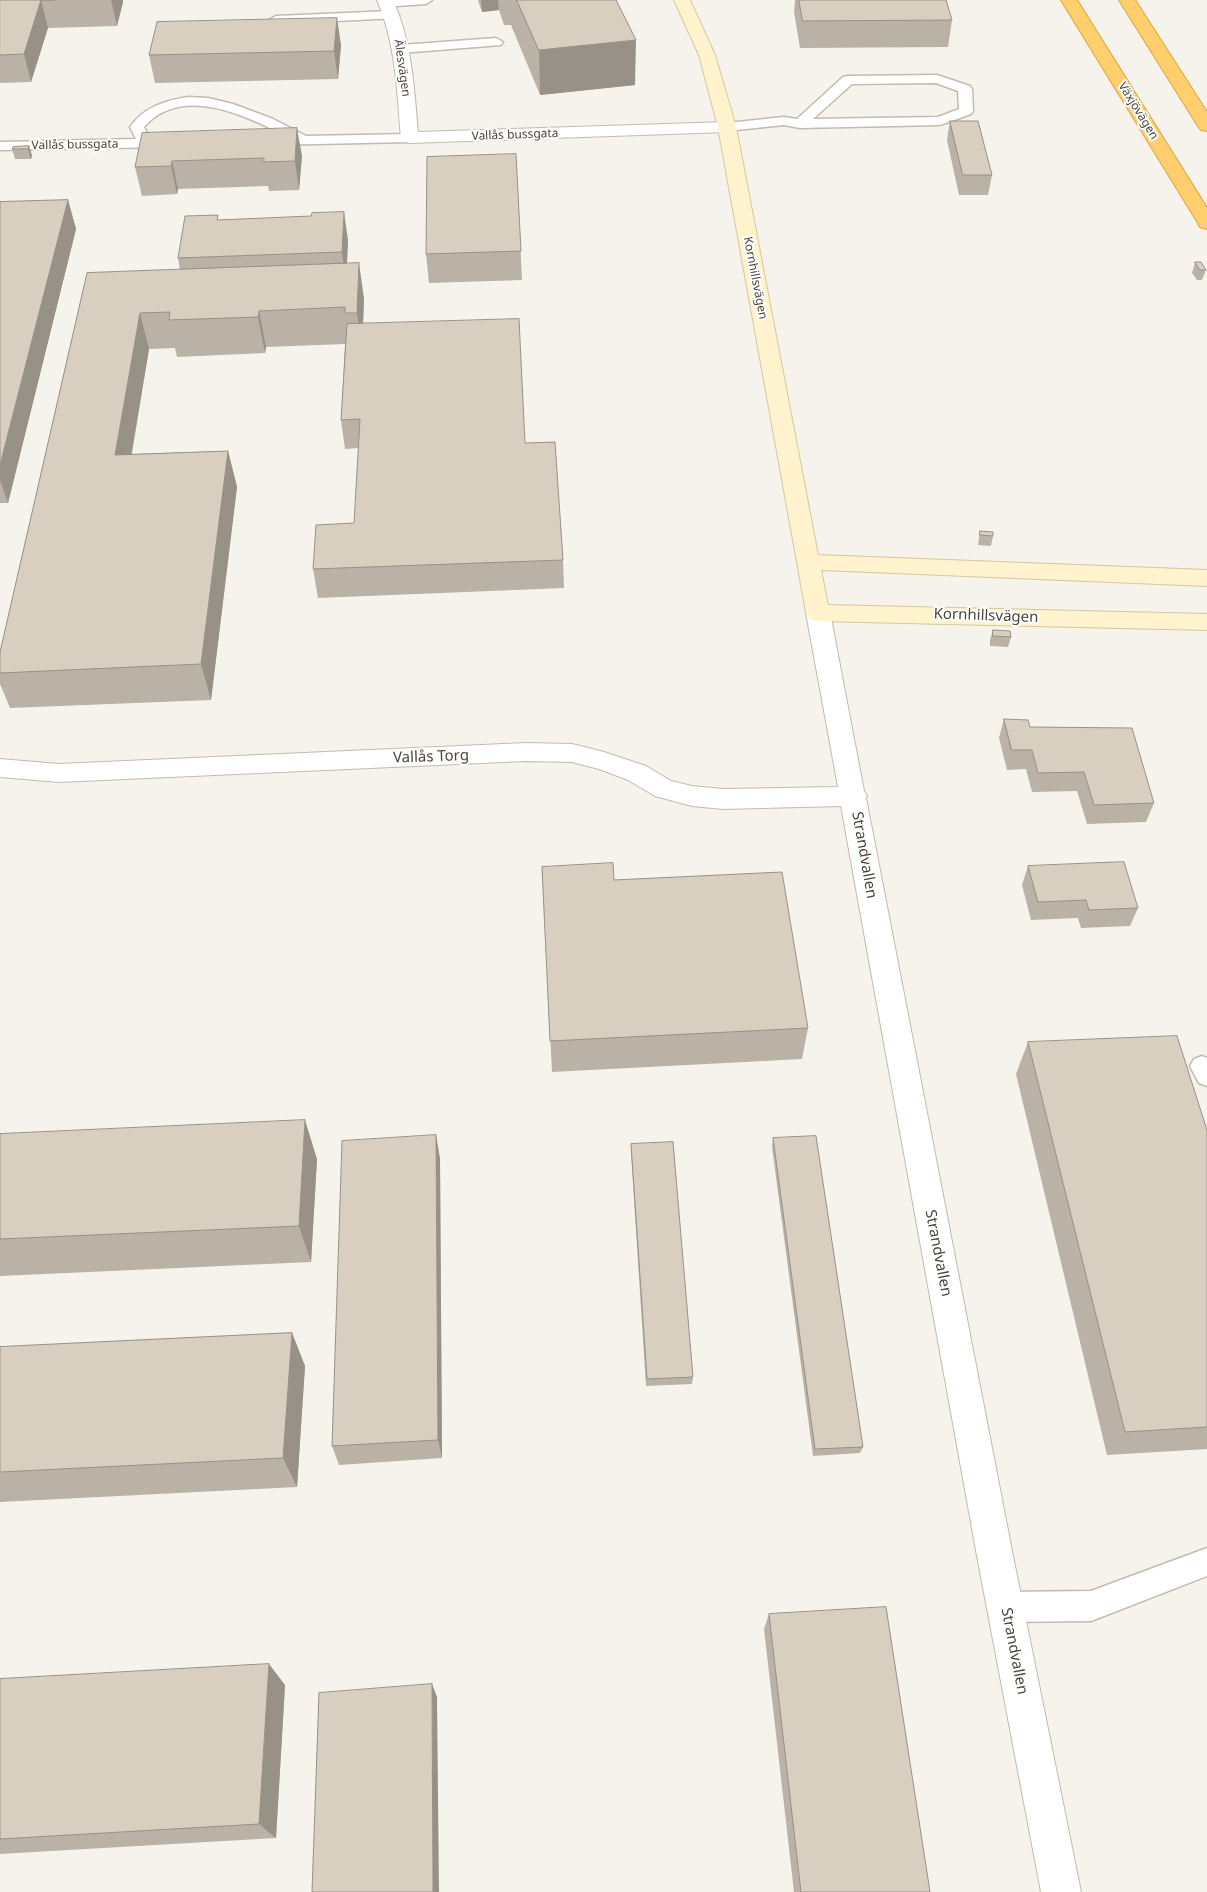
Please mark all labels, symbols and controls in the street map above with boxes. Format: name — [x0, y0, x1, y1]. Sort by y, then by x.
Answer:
street label: Älesvägen — [391, 38, 413, 98]
street label: Växjövägen — [1115, 80, 1161, 142]
street label: Vallås bussgata — [471, 126, 559, 144]
street label: Vallås bussgata — [31, 137, 119, 153]
street label: Kornhillsvägen — [740, 235, 770, 321]
street label: Kornhillsvägen — [933, 605, 1039, 627]
street label: Vallås Torg — [393, 747, 469, 767]
street label: Strandvallen — [847, 810, 881, 900]
street label: Strandvallen — [921, 1208, 955, 1298]
street label: Strandvallen — [997, 1606, 1031, 1696]

